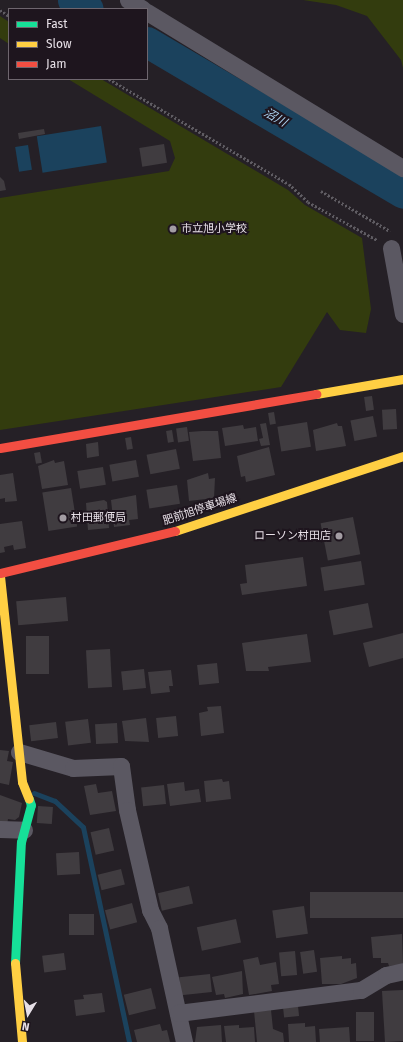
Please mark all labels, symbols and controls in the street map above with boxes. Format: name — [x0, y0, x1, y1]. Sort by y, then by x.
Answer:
legend — [8, 8, 148, 80]
text: Fast — [46, 17, 68, 31]
text: Slow — [46, 37, 72, 51]
text: Jam — [46, 57, 66, 71]
water label: 沼川 — [261, 106, 289, 130]
place label: 市立旭小学校 — [181, 222, 247, 236]
marker: 市立旭小学校 — [168, 224, 178, 234]
street label: 肥前旭停車場線 — [161, 492, 239, 528]
place label: 村田郵便局 — [71, 511, 126, 525]
marker: 村田郵便局 — [58, 513, 68, 523]
place label: ローソン村田店 — [254, 529, 331, 543]
marker: ローソン村田店 — [334, 531, 344, 541]
north arrow — [8, 994, 48, 1034]
text: N — [21, 1019, 31, 1033]

